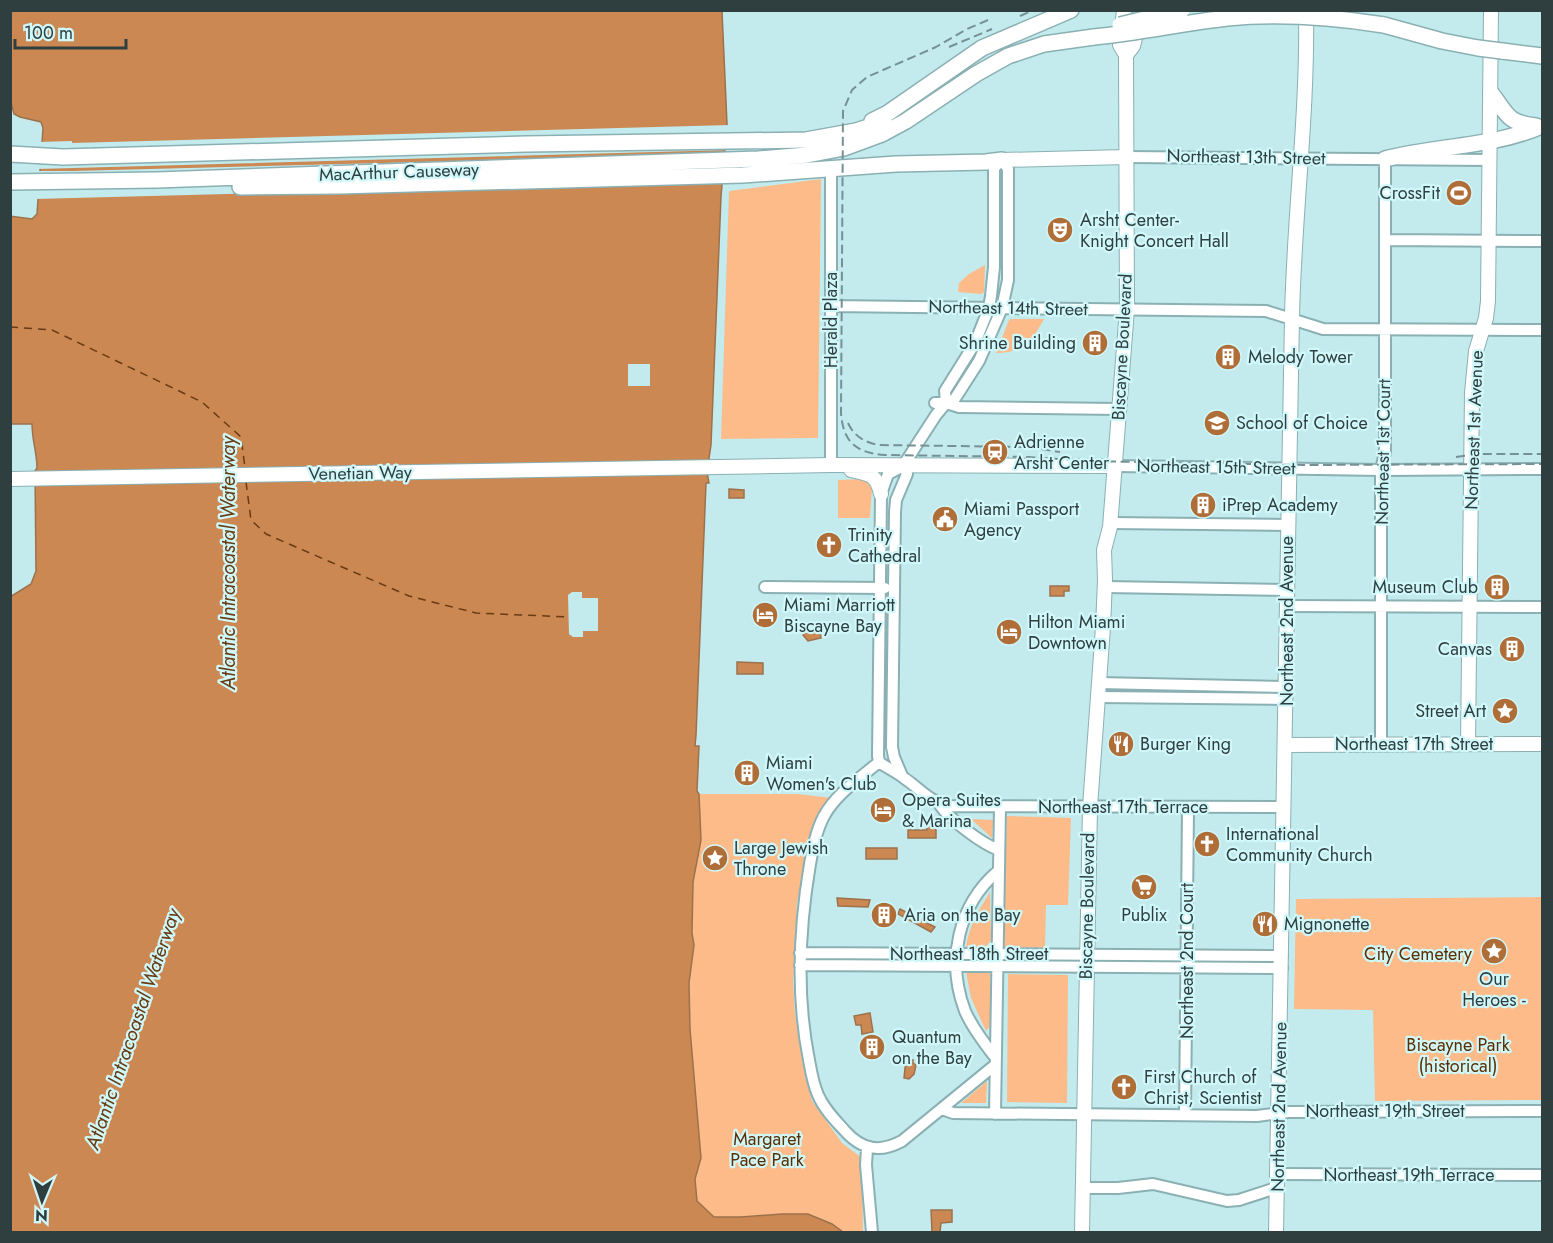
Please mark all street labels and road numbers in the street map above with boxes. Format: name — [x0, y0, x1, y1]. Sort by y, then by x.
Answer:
street label: Northeast 13th Street — [1166, 143, 1326, 171]
street label: MacArthur Causeway — [319, 156, 480, 188]
street label: Herald Plaza — [818, 272, 844, 368]
street label: Biscayne Boulevard — [1105, 273, 1139, 421]
street label: Northeast 14th Street — [928, 294, 1089, 322]
street label: Northeast 1st Avenue — [1458, 350, 1490, 510]
street label: Northeast 1st Court — [1369, 378, 1397, 525]
street label: Northeast 15th Street — [1136, 453, 1296, 481]
street label: Venetian Way — [308, 459, 412, 487]
street label: Northeast 2nd Avenue — [1274, 536, 1300, 706]
street label: Northeast 17th Street — [1335, 731, 1494, 757]
street label: Northeast 17th Terrace — [1038, 794, 1208, 820]
street label: Biscayne Boulevard — [1073, 832, 1101, 980]
street label: Northeast 2nd Court — [1174, 882, 1200, 1039]
street label: Northeast 18th Street — [890, 941, 1049, 967]
street label: Northeast 2nd Avenue — [1265, 1022, 1293, 1192]
street label: Northeast 19th Street — [1305, 1098, 1465, 1124]
street label: Northeast 19th Terrace — [1324, 1162, 1494, 1188]

